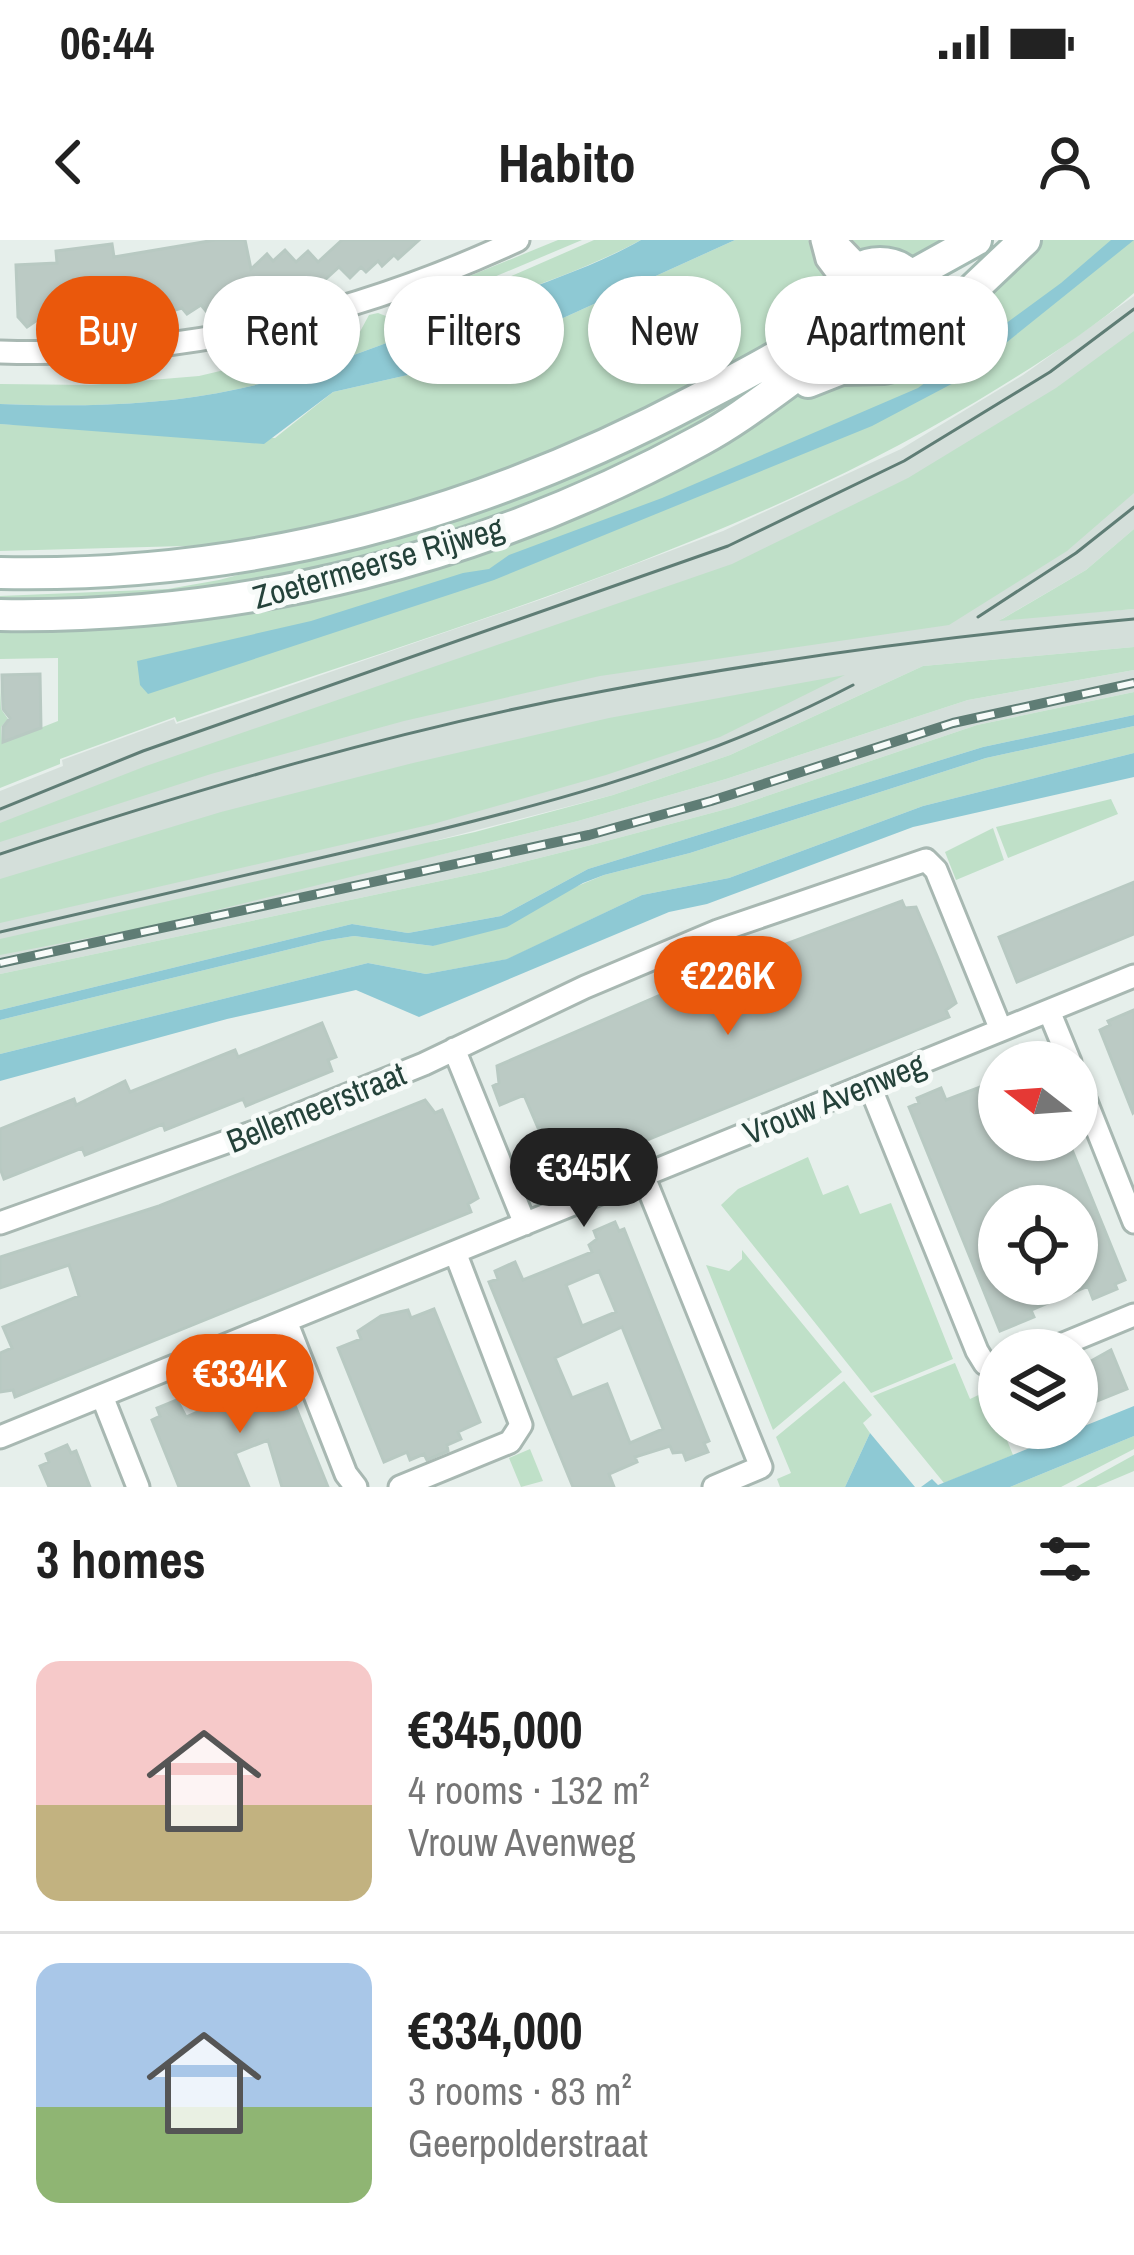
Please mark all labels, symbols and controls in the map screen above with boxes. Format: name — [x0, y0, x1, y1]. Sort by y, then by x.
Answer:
text: 06:44 — [60, 12, 154, 73]
text: Habito — [498, 126, 636, 199]
icon: back — [36, 129, 102, 195]
icon: person — [1032, 129, 1098, 195]
chip: Buy — [36, 276, 179, 384]
chip: Rent — [203, 276, 360, 384]
chip: Filters — [384, 276, 564, 384]
chip: New — [588, 276, 741, 384]
chip: Apartment — [765, 276, 1008, 384]
street label: Zoetermeerse Rijweg — [248, 505, 508, 619]
pin: €226K — [644, 936, 812, 1038]
text: €226K — [681, 949, 775, 1001]
north arrow — [978, 1041, 1098, 1161]
map controls — [978, 1041, 1098, 1449]
street label: Vrouw Avenweg — [736, 1042, 932, 1154]
street label: Bellemeerstraat — [220, 1051, 412, 1163]
pin: €345K — [500, 1128, 668, 1230]
text: €345K — [537, 1141, 631, 1193]
button: locate — [978, 1185, 1098, 1305]
button: layers — [978, 1329, 1098, 1449]
pin: €334K — [156, 1334, 324, 1436]
text: €334K — [193, 1347, 287, 1399]
text: 3 homes — [36, 1525, 206, 1594]
icon: filters — [1032, 1526, 1098, 1592]
text: €345,000 — [408, 1695, 582, 1764]
icon: home — [132, 1709, 276, 1853]
text: 4 rooms · 132 m² — [408, 1764, 650, 1816]
text: Vrouw Avenweg — [408, 1816, 636, 1868]
text: €334,000 — [408, 1996, 582, 2065]
icon: home — [132, 2011, 276, 2155]
text: 3 rooms · 83 m² — [408, 2065, 632, 2117]
text: Geerpolderstraat — [408, 2117, 648, 2169]

